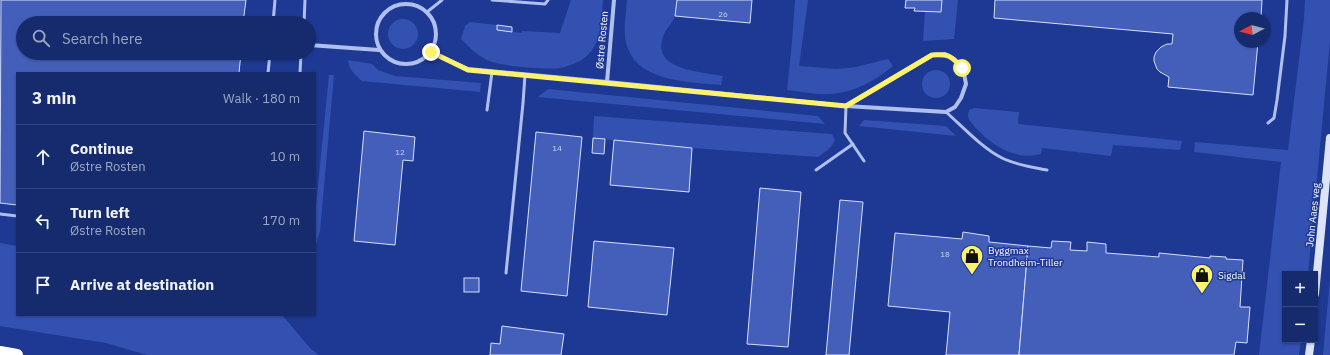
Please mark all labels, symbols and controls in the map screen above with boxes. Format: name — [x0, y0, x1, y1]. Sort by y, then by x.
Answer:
house number: 26 — [718, 9, 728, 19]
street label: Østre Rosten — [593, 10, 611, 70]
north arrow — [1234, 12, 1270, 48]
search box — [16, 16, 316, 60]
icon: search — [30, 27, 52, 49]
text: Search here — [62, 29, 142, 48]
route end — [422, 43, 440, 61]
route start — [953, 59, 971, 77]
text: 3 min — [32, 87, 76, 109]
text: Walk · 180 m — [223, 90, 300, 107]
text: Continue — [70, 139, 134, 158]
house number: 14 — [552, 143, 562, 153]
icon: ahead — [32, 146, 54, 168]
house number: 12 — [395, 147, 405, 157]
text: 10 m — [270, 148, 300, 165]
text: Østre Rosten — [70, 158, 146, 175]
street label: John Aaes veg — [1303, 182, 1323, 248]
text: Turn left — [70, 203, 130, 222]
icon: left — [32, 210, 54, 232]
text: 170 m — [262, 212, 300, 229]
text: Østre Rosten — [70, 222, 146, 239]
shop icon: Byggmax Trondheim-Tiller — [959, 243, 985, 276]
place label: Byggmax Trondheim-Tiller — [988, 244, 1063, 269]
house number: 18 — [940, 249, 950, 259]
shop icon: Sigdal — [1189, 262, 1215, 295]
place label: Sigdal — [1218, 269, 1246, 282]
map controls — [1282, 271, 1318, 343]
button: + — [1282, 271, 1318, 307]
icon: arrive — [32, 274, 54, 296]
text: Arrive at destination — [70, 275, 214, 294]
button: − — [1282, 307, 1318, 343]

